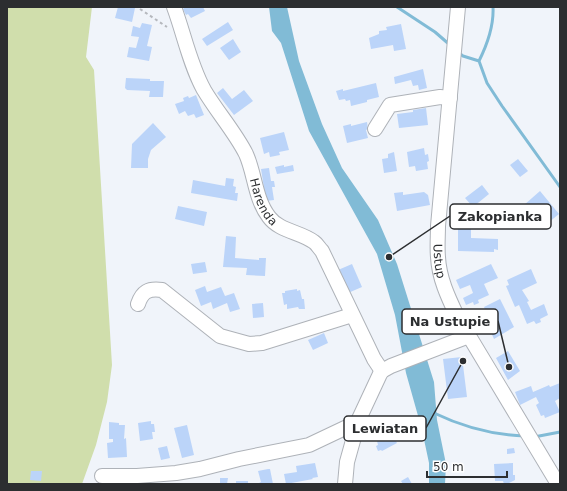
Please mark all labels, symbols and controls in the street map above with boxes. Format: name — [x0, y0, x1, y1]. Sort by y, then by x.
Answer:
street label: Harenda — [247, 177, 280, 229]
callout: Zakopianka — [450, 204, 551, 229]
text: Zakopianka — [458, 209, 542, 224]
street label: Ustup — [431, 244, 448, 280]
callout: Na Ustupie — [402, 309, 498, 334]
text: Na Ustupie — [410, 314, 490, 329]
callout: Lewiatan — [344, 416, 426, 441]
text: Lewiatan — [352, 421, 418, 436]
scale bar — [427, 453, 507, 479]
text: 50 m — [433, 460, 464, 474]

